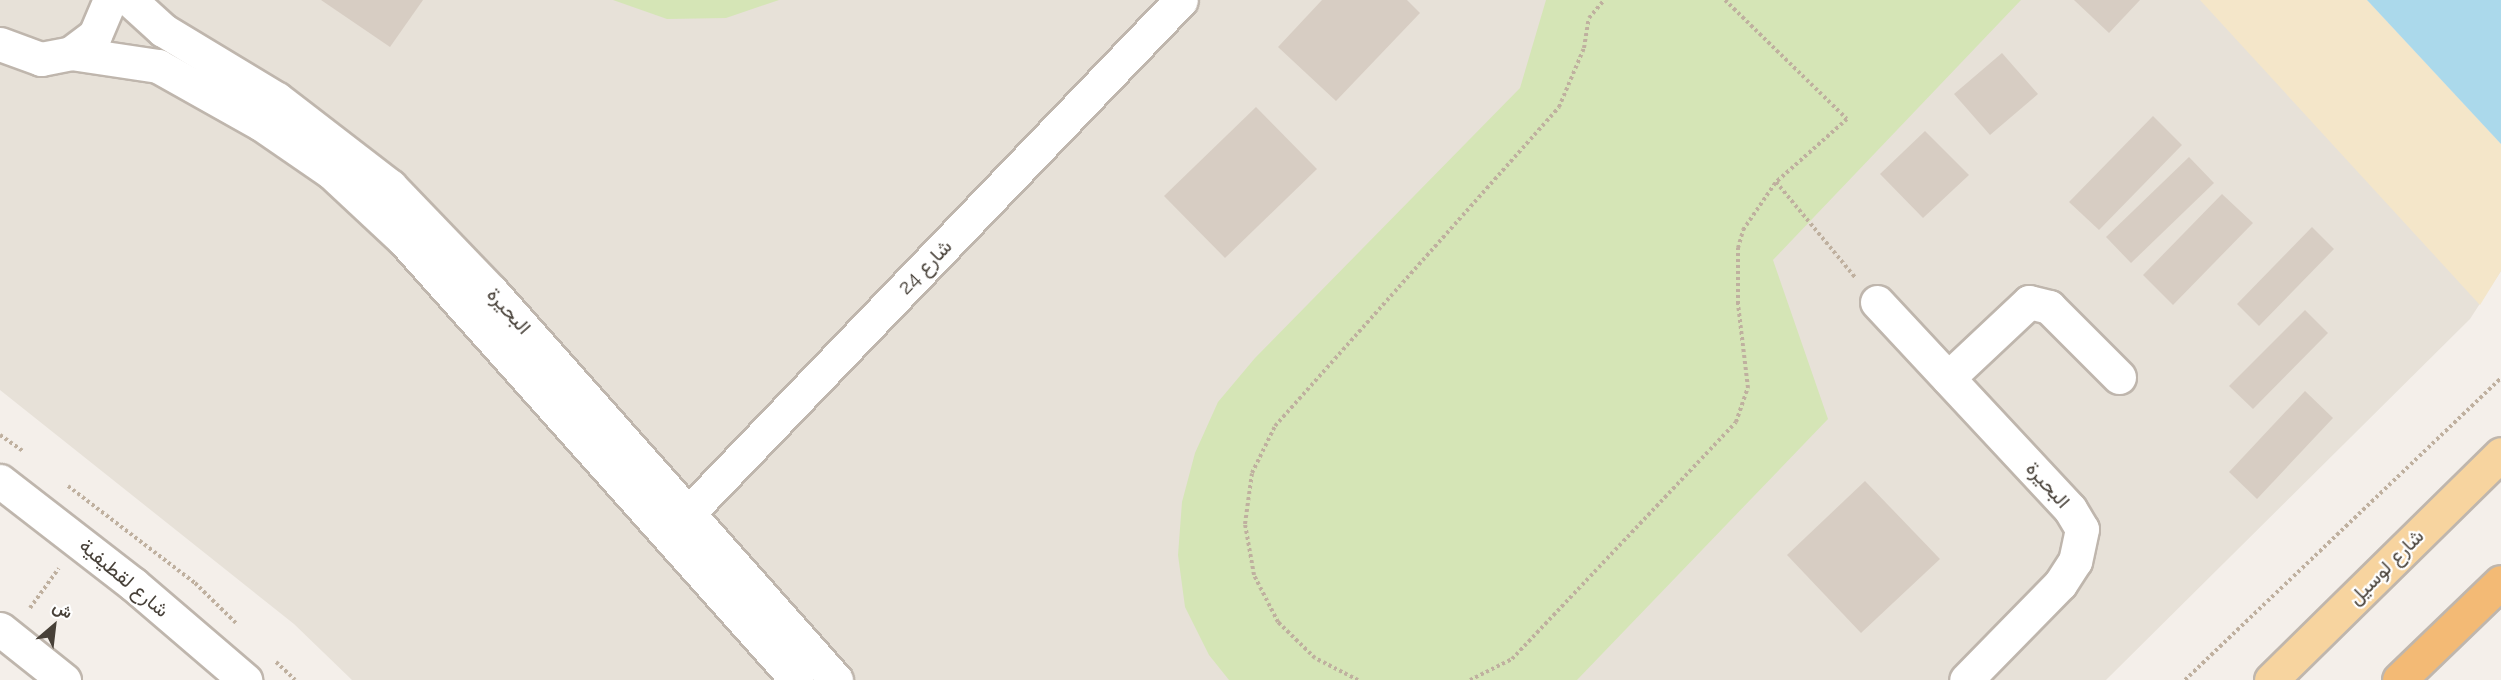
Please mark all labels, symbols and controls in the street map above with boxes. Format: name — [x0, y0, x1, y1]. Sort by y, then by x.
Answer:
street label: شارع 24 — [893, 235, 957, 299]
street label: البحيرة — [482, 283, 536, 339]
street label: البحيرة — [2021, 457, 2075, 513]
street label: شارع لوسيل — [2343, 524, 2429, 610]
street label: شارع لقطيفية — [74, 534, 174, 622]
north arrow — [24, 596, 84, 656]
text: ش — [50, 597, 76, 623]

